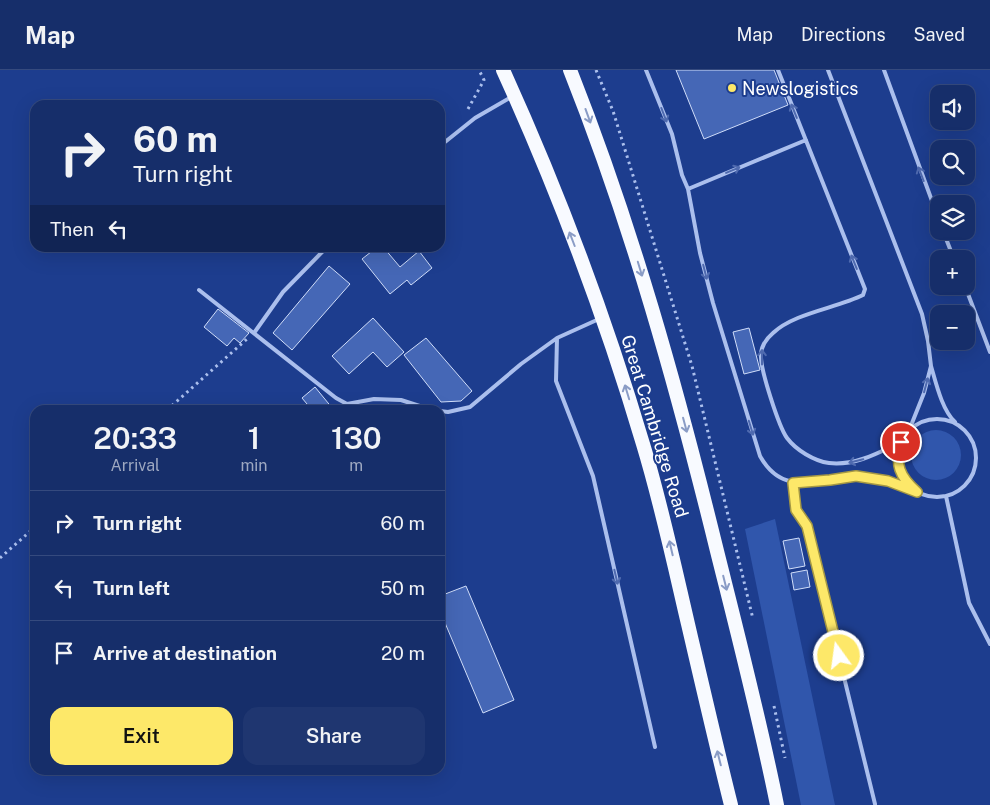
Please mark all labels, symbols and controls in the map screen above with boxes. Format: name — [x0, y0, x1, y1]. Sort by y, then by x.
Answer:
text: Map — [25, 21, 75, 49]
text: Map — [736, 24, 773, 45]
text: Directions — [801, 24, 886, 45]
text: Saved — [914, 24, 965, 45]
place label: Newslogistics — [742, 78, 858, 99]
marker: Newslogistics — [726, 82, 738, 94]
map controls — [930, 85, 975, 350]
button: sound — [930, 85, 975, 130]
one-way arrow — [789, 104, 799, 119]
one-way arrow — [584, 107, 593, 123]
one-way arrow — [660, 107, 669, 123]
text: 60 m — [133, 119, 218, 160]
icon: right — [50, 120, 115, 185]
button: search — [930, 140, 975, 185]
text: Turn right — [133, 161, 233, 187]
one-way arrow — [725, 165, 740, 174]
one-way arrow — [916, 167, 925, 182]
button: layers — [930, 195, 975, 240]
icon: left — [104, 215, 132, 243]
text: Then — [50, 218, 94, 240]
one-way arrow — [567, 232, 577, 247]
button: + — [930, 250, 975, 295]
one-way arrow — [849, 255, 859, 270]
one-way arrow — [636, 261, 645, 277]
one-way arrow — [701, 264, 710, 280]
button: − — [930, 305, 975, 350]
street label: Great Cambridge Road — [617, 332, 693, 520]
one-way arrow — [757, 350, 767, 366]
one-way arrow — [922, 377, 932, 393]
one-way arrow — [622, 384, 631, 400]
one-way arrow — [681, 417, 690, 433]
text: 20:33 — [93, 420, 177, 456]
text: 1 — [248, 420, 260, 456]
text: 130 — [331, 420, 382, 456]
one-way arrow — [747, 420, 756, 435]
pin — [880, 421, 922, 463]
icon: arrive — [887, 428, 915, 456]
text: Arrival — [110, 456, 160, 475]
text: min — [240, 456, 268, 475]
text: m — [349, 456, 363, 475]
one-way arrow — [848, 457, 864, 466]
icon: right — [50, 509, 78, 537]
text: Turn right — [93, 512, 182, 534]
text: 60 m — [381, 512, 425, 534]
one-way arrow — [666, 541, 675, 557]
one-way arrow — [612, 568, 621, 584]
icon: left — [50, 574, 78, 602]
one-way arrow — [721, 574, 730, 590]
text: Turn left — [93, 577, 170, 599]
text: 50 m — [380, 577, 425, 599]
position arrow — [812, 629, 864, 681]
icon: arrive — [50, 639, 78, 667]
text: Arrive at destination — [93, 642, 277, 664]
text: 20 m — [381, 642, 425, 664]
button: Exit — [50, 707, 233, 765]
button: Share — [243, 707, 425, 765]
one-way arrow — [714, 750, 723, 766]

